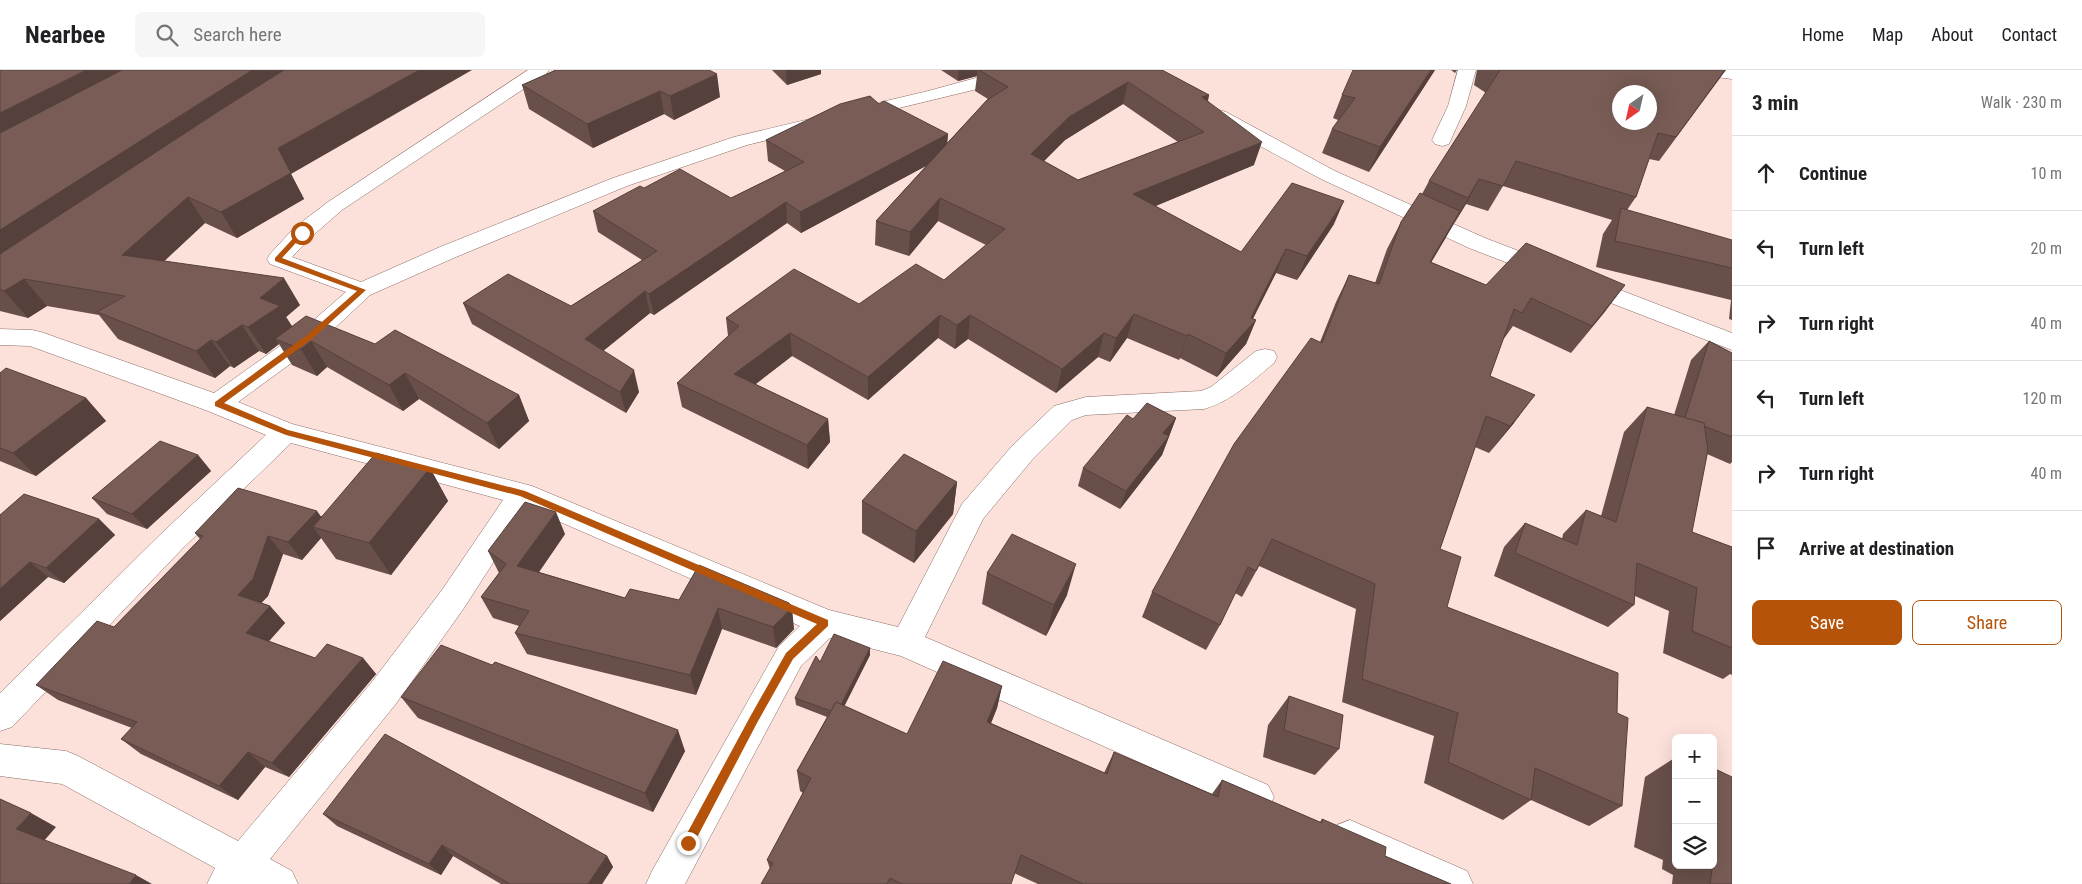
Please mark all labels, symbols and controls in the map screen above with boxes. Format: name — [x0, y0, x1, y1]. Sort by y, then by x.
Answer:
search box — [135, 12, 485, 57]
text: Nearbee — [25, 21, 105, 49]
icon: search — [153, 21, 181, 49]
text: Search here — [193, 23, 282, 46]
text: Home — [1802, 24, 1844, 45]
text: Map — [1872, 24, 1903, 45]
text: About — [1931, 24, 1973, 45]
text: Contact — [2001, 24, 2057, 45]
north arrow — [1612, 85, 1657, 130]
text: 3 min — [1752, 91, 1799, 115]
text: Walk · 230 m — [1981, 93, 2062, 112]
icon: ahead — [1752, 159, 1780, 187]
text: Continue — [1799, 162, 1867, 185]
text: 10 m — [2030, 164, 2062, 183]
route start — [291, 222, 314, 245]
icon: left — [1752, 234, 1780, 262]
text: Turn left — [1799, 237, 1864, 260]
text: 20 m — [2030, 239, 2062, 258]
icon: right — [1752, 309, 1780, 337]
text: Turn right — [1799, 312, 1874, 335]
text: 40 m — [2030, 314, 2062, 333]
icon: left — [1752, 384, 1780, 412]
text: Turn left — [1799, 387, 1864, 410]
text: 120 m — [2023, 389, 2062, 408]
icon: right — [1752, 459, 1780, 487]
text: Turn right — [1799, 462, 1874, 485]
text: 40 m — [2030, 464, 2062, 483]
icon: arrive — [1752, 534, 1780, 562]
text: Arrive at destination — [1799, 537, 1954, 560]
button: Save — [1752, 600, 1902, 645]
button: Share — [1912, 600, 2062, 645]
map controls — [1672, 734, 1717, 869]
button: + — [1672, 734, 1717, 779]
button: − — [1672, 779, 1717, 824]
button: layers — [1672, 824, 1717, 869]
route end — [677, 832, 700, 855]

